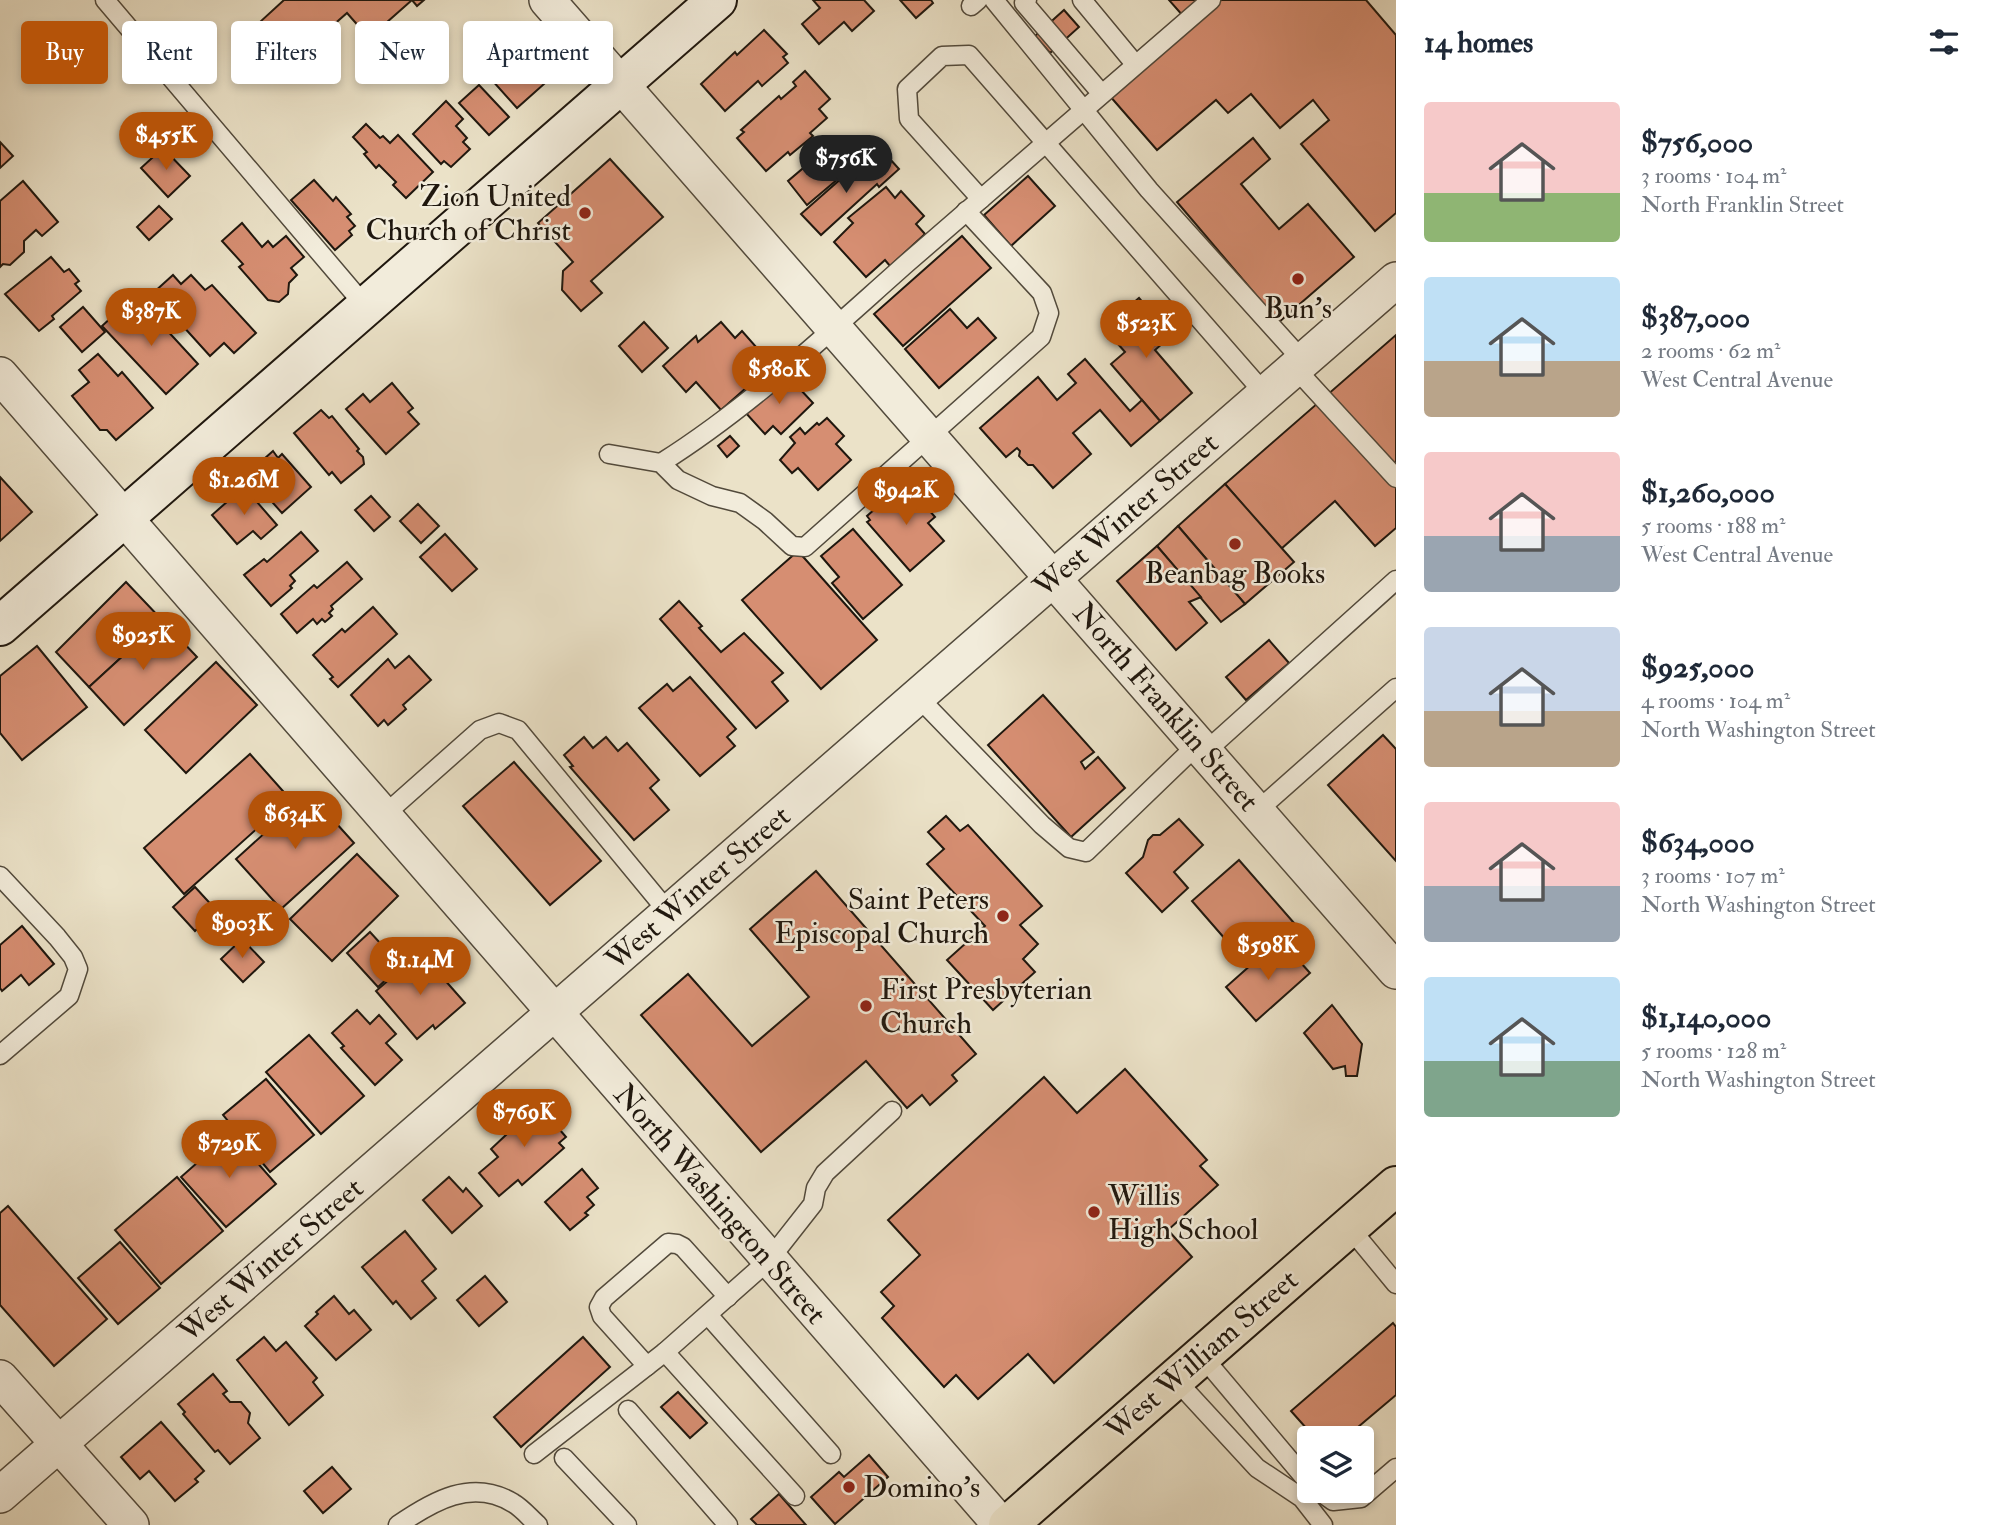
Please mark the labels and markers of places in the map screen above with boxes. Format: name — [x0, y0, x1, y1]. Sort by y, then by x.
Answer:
pin: $455K — [117, 113, 215, 172]
pin: $756K — [797, 136, 895, 195]
place label: Zion United Church of Christ — [365, 178, 571, 249]
marker: Zion United Church of Christ — [577, 205, 593, 221]
marker: Bun's — [1290, 271, 1306, 287]
pin: $387K — [102, 288, 200, 348]
place label: Bun's — [1264, 290, 1332, 327]
pin: $523K — [1097, 300, 1195, 360]
pin: $580K — [730, 346, 828, 406]
pin: $1.26M — [187, 458, 301, 517]
pin: $942K — [857, 468, 955, 527]
marker: Beanbag Books — [1227, 536, 1243, 552]
place label: Beanbag Books — [1145, 555, 1325, 592]
pin: $925K — [94, 612, 192, 672]
pin: $634K — [246, 792, 344, 851]
place label: Saint Peters Episcopal Church — [774, 881, 989, 952]
pin: $903K — [193, 900, 291, 960]
marker: Saint Peters Episcopal Church — [995, 908, 1011, 924]
pin: $598K — [1219, 922, 1317, 982]
pin: $1.14M — [363, 937, 477, 997]
place label: First Presbyterian Church — [880, 971, 1092, 1042]
marker: First Presbyterian Church — [858, 998, 874, 1014]
pin: $769K — [475, 1090, 573, 1149]
pin: $729K — [180, 1120, 278, 1180]
place label: Willis High School — [1107, 1177, 1259, 1248]
marker: Willis High School — [1086, 1204, 1102, 1220]
place label: Domino's — [863, 1469, 980, 1506]
marker: Domino's — [841, 1479, 857, 1495]

